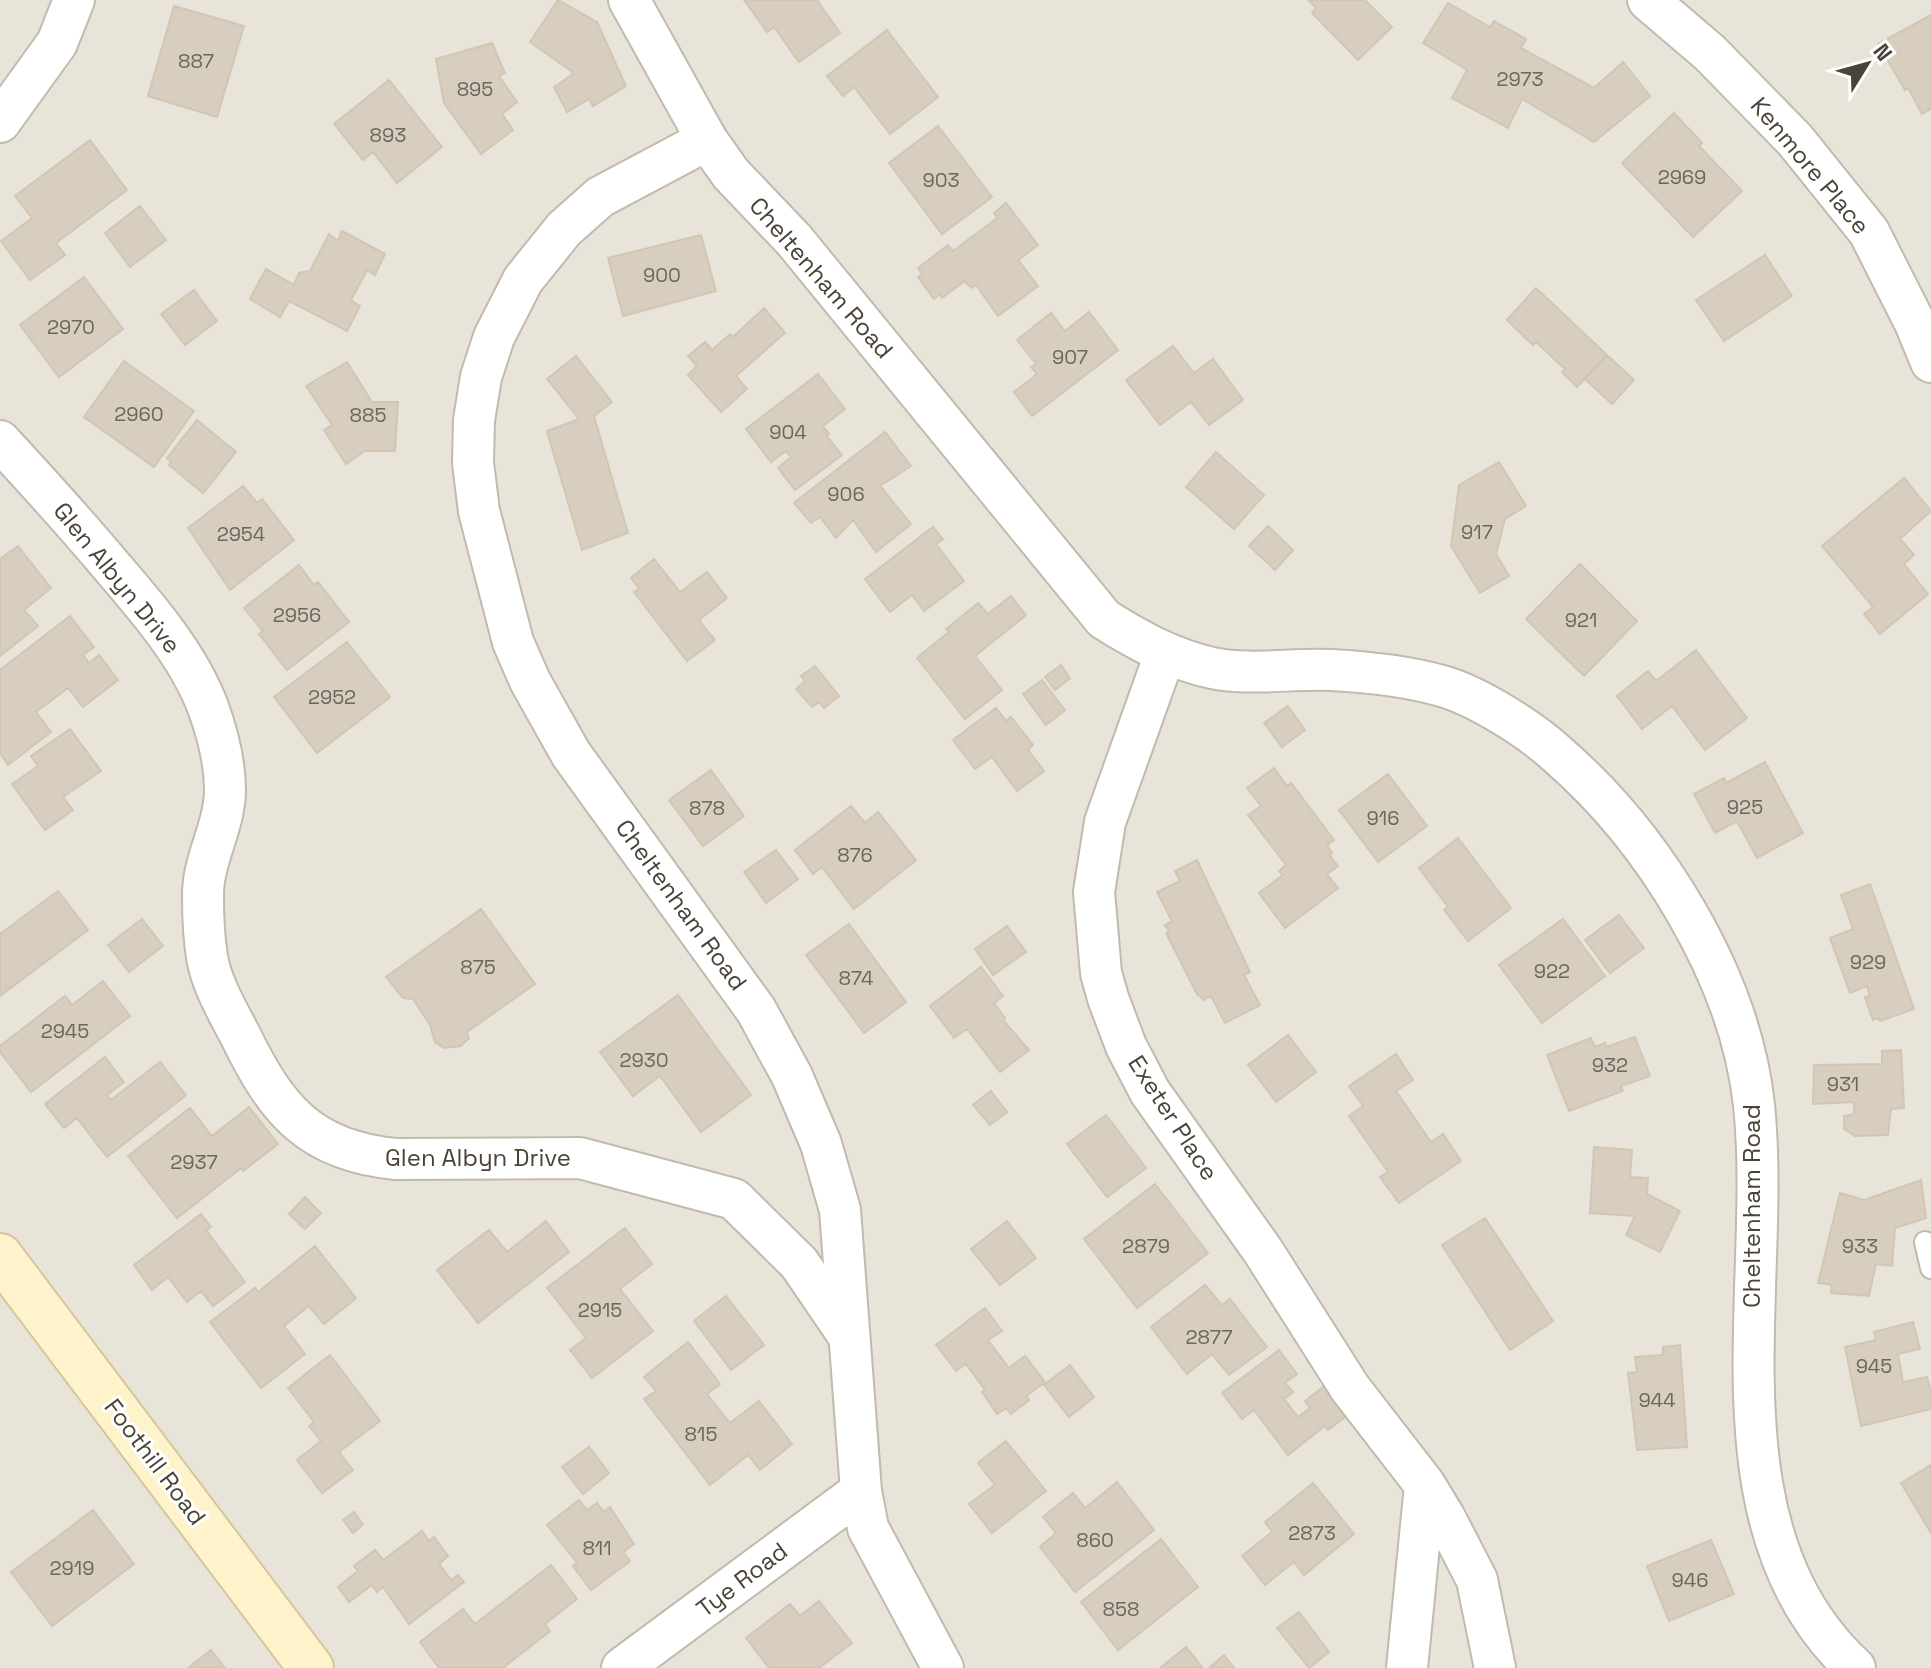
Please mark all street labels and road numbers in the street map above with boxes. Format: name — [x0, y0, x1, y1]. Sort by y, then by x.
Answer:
street label: Kenmore Place — [1744, 91, 1877, 241]
street label: Cheltenham Road — [743, 191, 900, 365]
street label: Glen Albyn Drive — [47, 496, 188, 660]
street label: Cheltenham Road — [609, 813, 754, 996]
street label: Exeter Place — [1121, 1049, 1225, 1186]
street label: Cheltenham Road — [1736, 1104, 1767, 1308]
street label: Glen Albyn Drive — [385, 1142, 571, 1173]
street label: Foothill Road — [98, 1392, 213, 1531]
street label: Tye Road — [690, 1535, 793, 1624]

